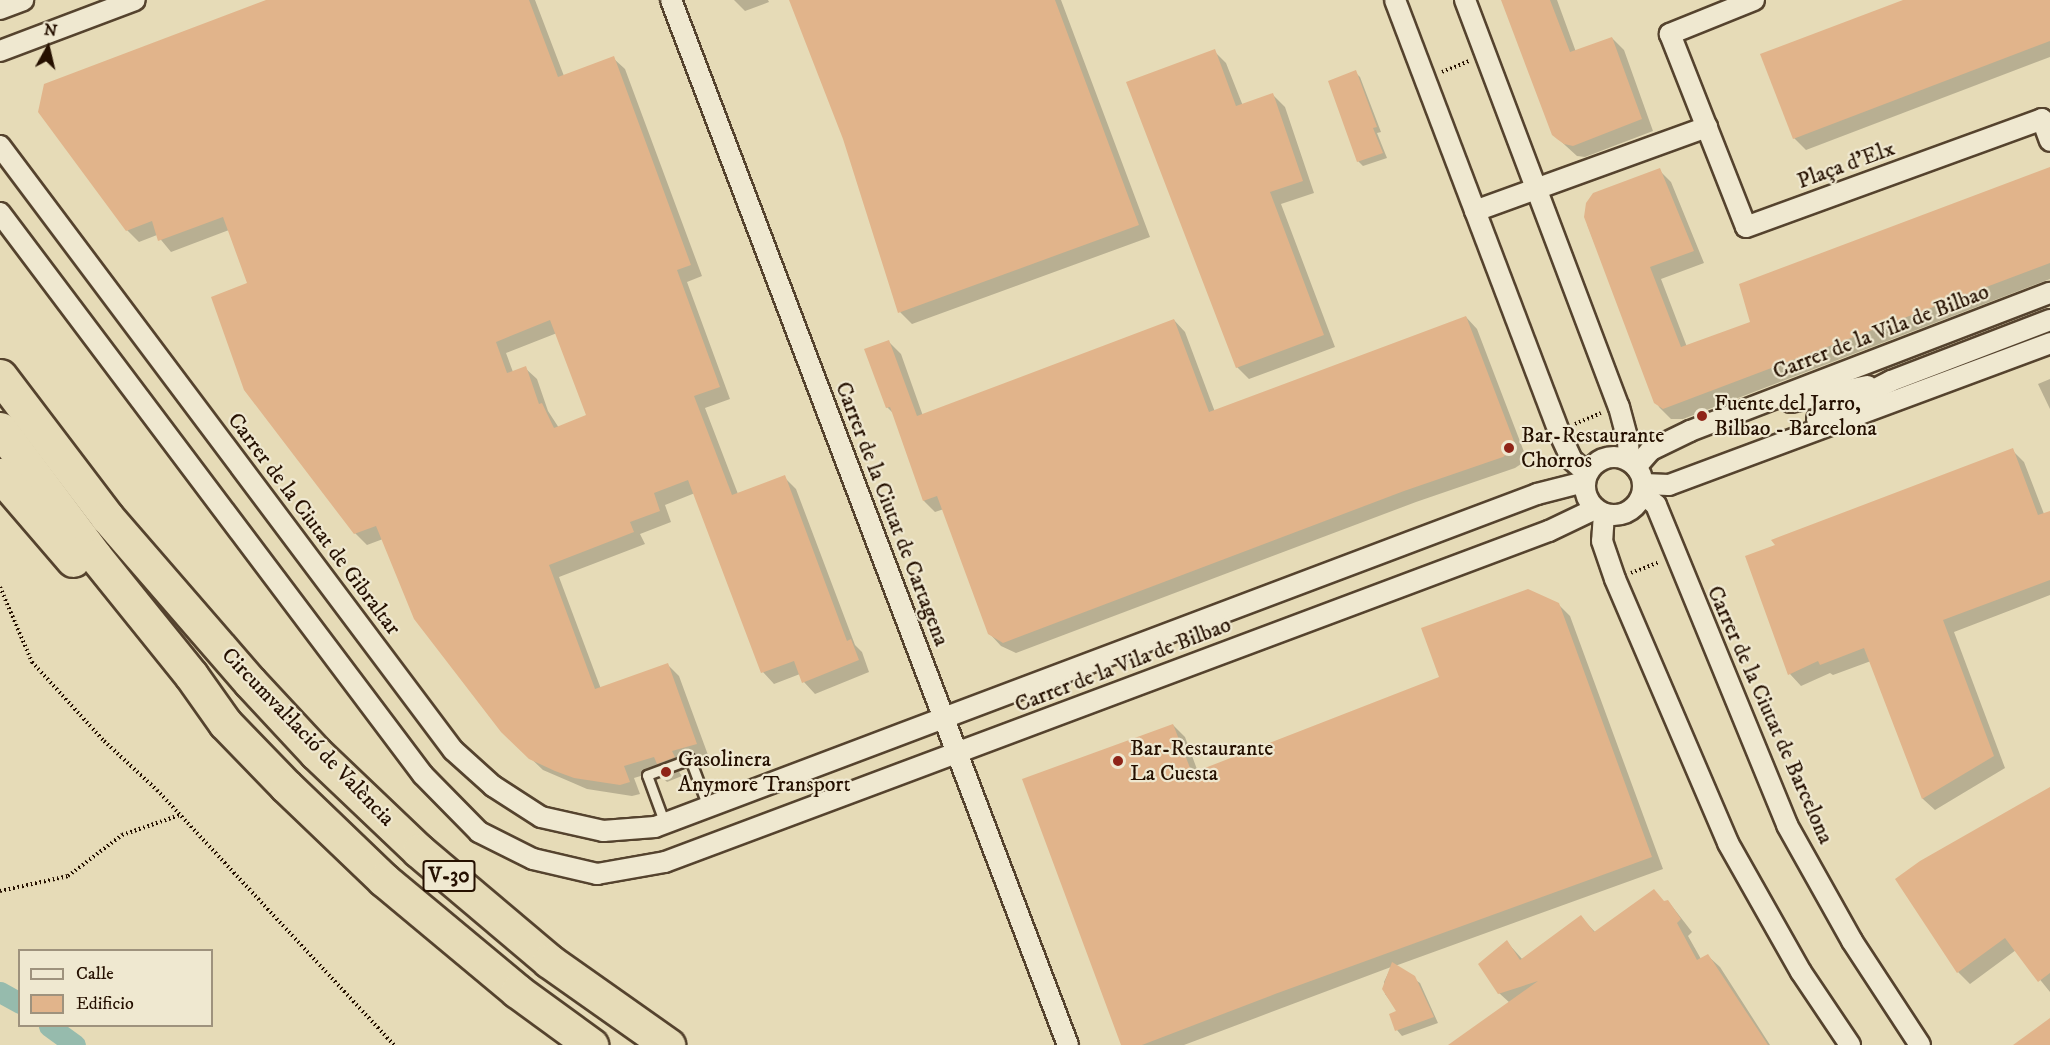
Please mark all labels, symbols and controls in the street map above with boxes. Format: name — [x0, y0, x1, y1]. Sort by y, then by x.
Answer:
north arrow — [18, 18, 78, 78]
text: N — [43, 19, 58, 41]
street label: Plaça d'Elx — [1794, 135, 1898, 195]
street label: Carrer de la Vila de Bilbao — [1769, 279, 1993, 385]
street label: Carrer de la Ciutat de Cartagena — [829, 378, 955, 650]
place label: Fuente del Jarro, Bilbao - Barcelona — [1714, 390, 1877, 442]
street label: Carrer de la Ciutat de Gibraltar — [222, 408, 406, 640]
marker: Fuente del Jarro, Bilbao - Barcelona — [1695, 409, 1709, 423]
place label: Bar-Restaurante Chorros — [1521, 422, 1664, 474]
marker: Bar-Restaurante Chorros — [1502, 441, 1516, 455]
street label: Carrer de la Ciutat de Barcelona — [1701, 582, 1839, 848]
street label: Carrer de la Vila de Bilbao — [1011, 612, 1235, 718]
street label: Circumval·lació de València — [216, 642, 400, 832]
place label: Bar-Restaurante La Cuesta — [1130, 735, 1273, 786]
place label: Gasolinera Anymore Transport — [678, 746, 851, 798]
marker: Bar-Restaurante La Cuesta — [1111, 754, 1125, 768]
marker: Gasolinera Anymore Transport — [659, 765, 673, 779]
road number: V-30 — [422, 858, 476, 894]
legend — [18, 949, 213, 1027]
text: Calle — [76, 963, 114, 985]
text: Edificio — [76, 993, 134, 1015]

